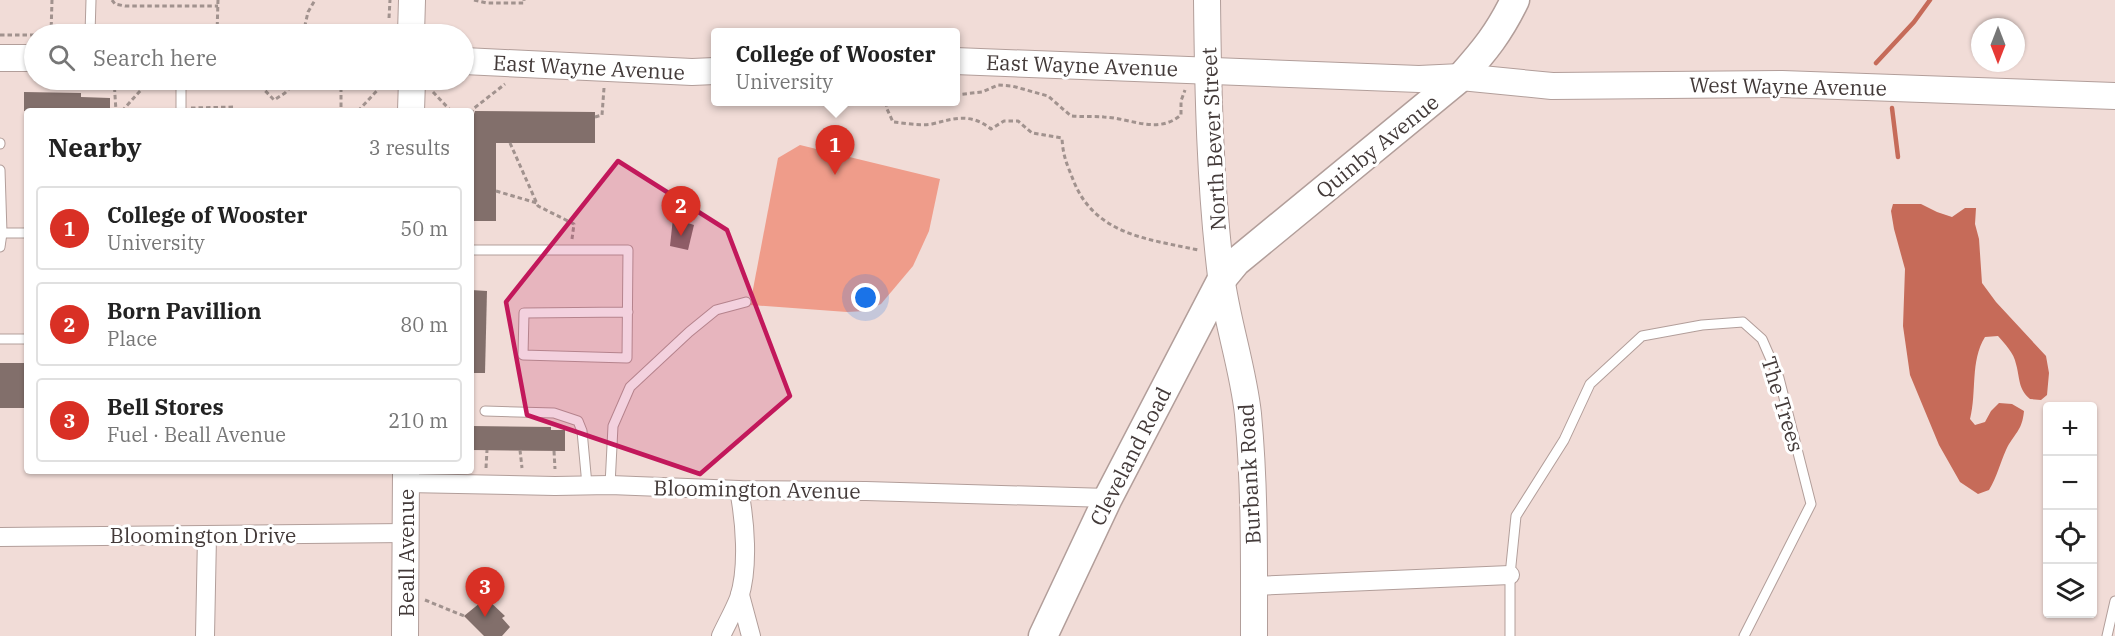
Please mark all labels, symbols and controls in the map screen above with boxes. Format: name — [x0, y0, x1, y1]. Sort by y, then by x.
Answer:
north arrow — [1971, 18, 2025, 72]
search box — [24, 24, 474, 90]
popup — [711, 28, 960, 106]
text: College of Wooster — [735, 39, 936, 68]
icon: search — [45, 41, 78, 74]
text: Search here — [93, 43, 217, 72]
street label: North Bever Street — [1194, 47, 1232, 231]
street label: East Wayne Avenue — [492, 48, 686, 86]
street label: East Wayne Avenue — [985, 48, 1179, 82]
text: University — [735, 68, 833, 95]
street label: West Wayne Avenue — [1689, 70, 1887, 102]
street label: Quinby Avenue — [1310, 88, 1444, 204]
pin: 1 — [816, 126, 854, 175]
text: Nearby — [48, 130, 142, 164]
text: 3 results — [369, 134, 450, 161]
pin: 2 — [662, 186, 700, 236]
text: College of Wooster — [107, 200, 307, 229]
text: 1 — [64, 215, 76, 242]
text: 50 m — [400, 215, 448, 242]
text: University — [107, 229, 205, 256]
your location — [851, 283, 880, 312]
text: Born Pavillion — [107, 296, 262, 325]
text: 2 — [64, 311, 76, 338]
text: 80 m — [400, 311, 448, 338]
text: Place — [107, 325, 157, 352]
street label: The Trees — [1755, 353, 1811, 455]
street label: Cleveland Road — [1083, 382, 1177, 530]
text: Bell Stores — [107, 392, 224, 421]
map controls — [2043, 402, 2097, 618]
button: + — [2043, 402, 2097, 456]
street label: Burbank Road — [1231, 403, 1267, 545]
text: 3 — [64, 407, 76, 434]
text: 210 m — [388, 407, 448, 434]
text: Fuel · Beall Avenue — [107, 421, 286, 448]
button: − — [2043, 456, 2097, 510]
street label: Bloomington Avenue — [653, 473, 861, 505]
street label: Beall Avenue — [392, 489, 420, 617]
button: locate — [2043, 510, 2097, 564]
street label: Bloomington Drive — [110, 521, 296, 549]
button: layers — [2043, 564, 2097, 618]
pin: 3 — [466, 568, 504, 617]

